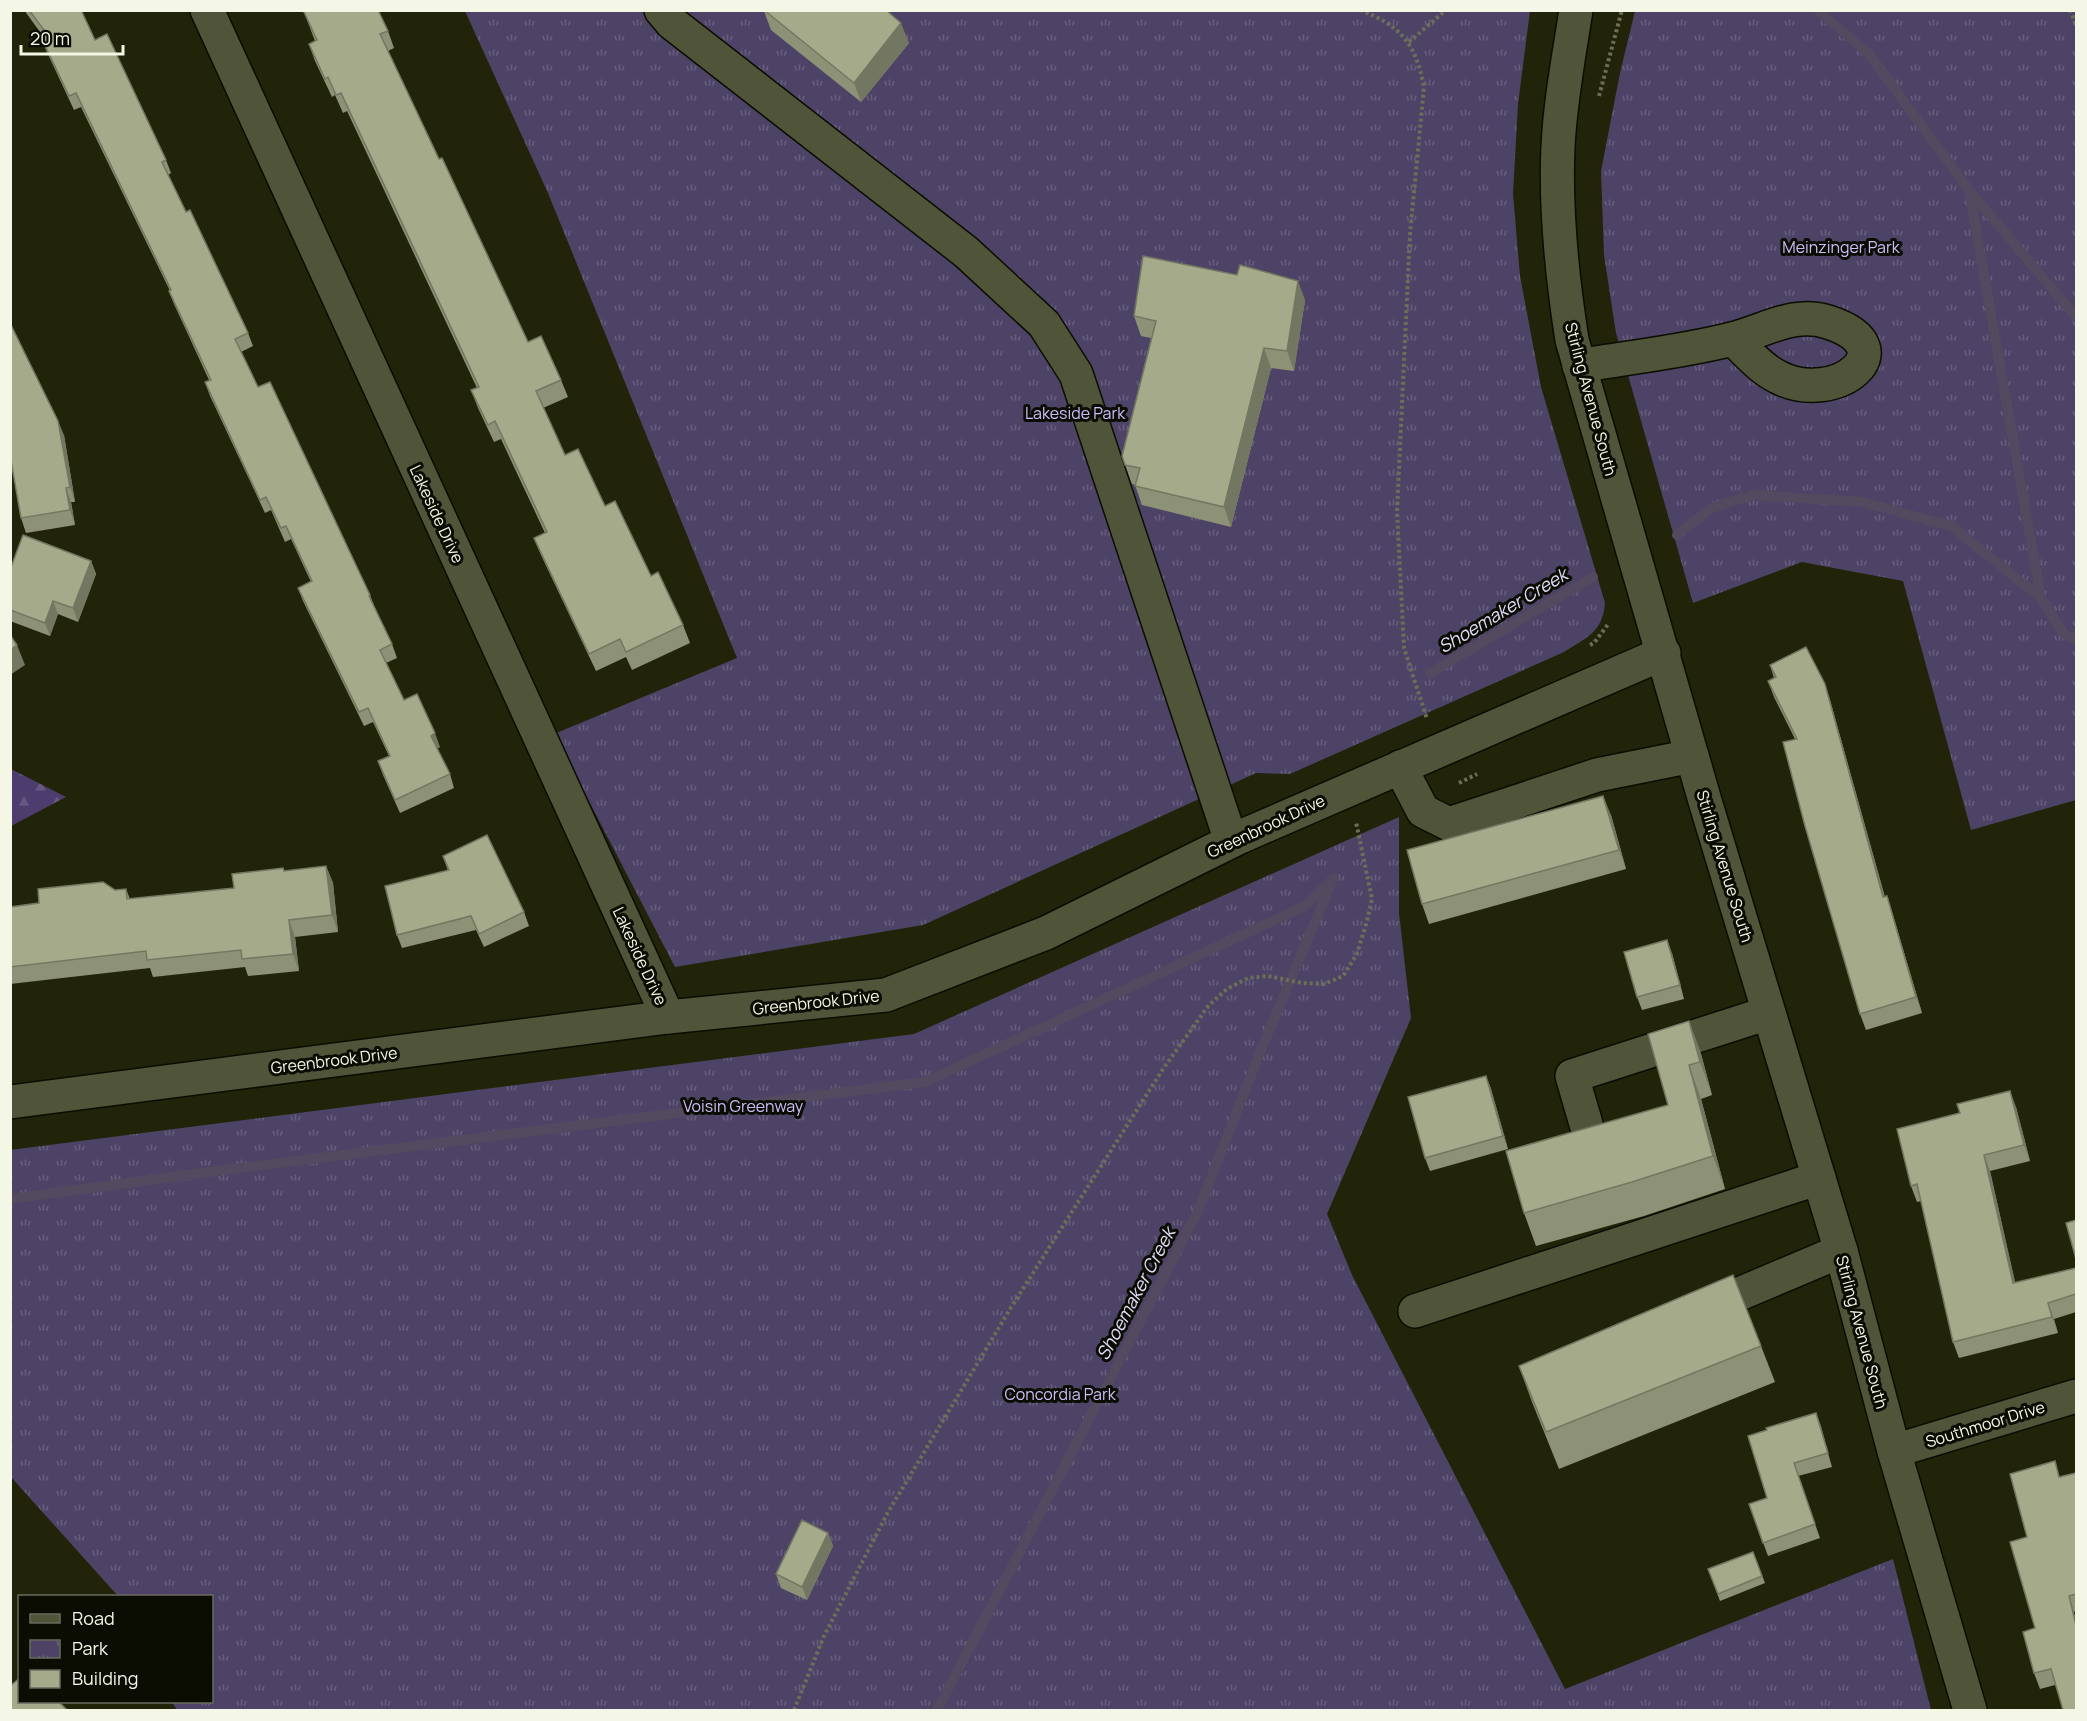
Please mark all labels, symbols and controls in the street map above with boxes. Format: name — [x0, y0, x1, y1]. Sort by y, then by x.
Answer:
scale bar — [21, 18, 123, 56]
text: 20 m — [30, 26, 70, 50]
park label: Meinzinger Park — [1782, 236, 1901, 258]
street label: Stirling Avenue South — [1560, 320, 1622, 478]
park label: Lakeside Park — [1025, 402, 1126, 424]
street label: Lakeside Drive — [405, 461, 469, 567]
water label: Shoemaker Creek — [1434, 561, 1574, 658]
street label: Stirling Avenue South — [1691, 787, 1759, 945]
street label: Greenbrook Drive — [1204, 789, 1328, 863]
street label: Lakeside Drive — [608, 903, 672, 1009]
street label: Greenbrook Drive — [751, 984, 881, 1020]
street label: Greenbrook Drive — [269, 1041, 399, 1079]
park label: Voisin Greenway — [683, 1095, 804, 1117]
water label: Shoemaker Creek — [1090, 1221, 1182, 1364]
street label: Stirling Avenue South — [1831, 1253, 1893, 1411]
park label: Concordia Park — [1004, 1383, 1117, 1405]
street label: Southmoor Drive — [1923, 1395, 2047, 1453]
legend — [18, 1595, 213, 1703]
text: Road — [72, 1606, 115, 1630]
text: Park — [72, 1636, 109, 1660]
text: Building — [72, 1666, 138, 1690]

